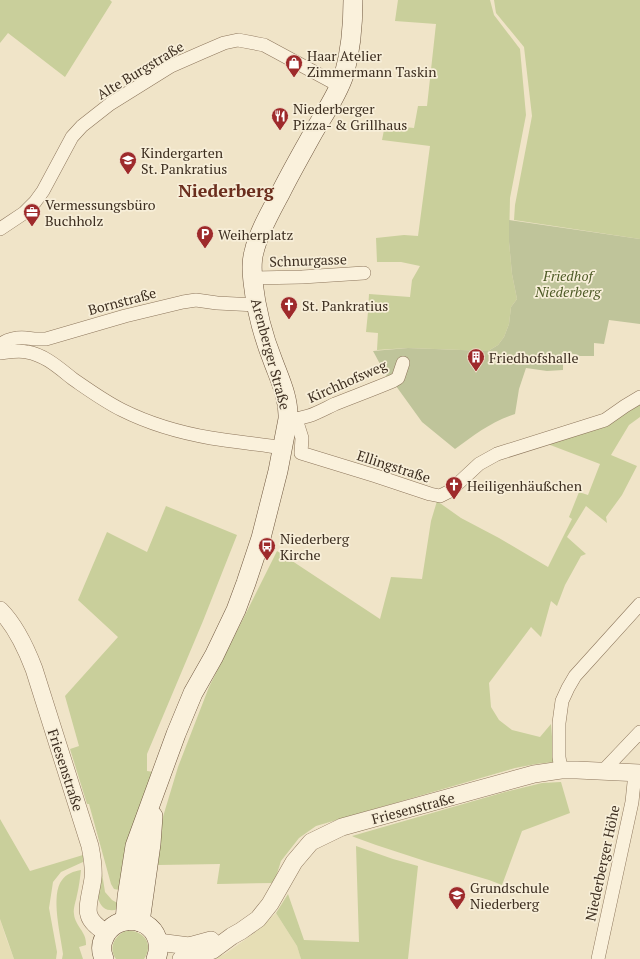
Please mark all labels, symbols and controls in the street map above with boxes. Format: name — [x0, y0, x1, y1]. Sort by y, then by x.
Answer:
street label: Alte Burgstraße — [93, 36, 187, 104]
place label: Haar Atelier Zimmermann Taskin — [307, 46, 437, 81]
shop icon: Haar Atelier Zimmermann Taskin — [284, 53, 304, 78]
place label: Niederberger Pizza- & Grillhaus — [293, 99, 407, 134]
restaurant icon: Niederberger Pizza- & Grillhaus — [270, 106, 290, 131]
place label: Kindergarten St. Pankratius — [141, 143, 227, 178]
school or university icon: Kindergarten St. Pankratius — [118, 150, 138, 175]
district label: Niederberg — [178, 178, 275, 202]
place label: Vermessungsbüro Buchholz — [45, 195, 156, 230]
office icon: Vermessungsbüro Buchholz — [22, 202, 42, 227]
parking icon: Weiherplatz — [195, 224, 215, 249]
place label: Weiherplatz — [218, 225, 293, 244]
street label: Schnurgasse — [269, 249, 347, 271]
park label: Friedhof Niederberg — [534, 266, 602, 301]
street label: Bornstraße — [86, 283, 158, 319]
church icon: St. Pankratius — [279, 295, 299, 320]
street label: Arenberger Straße — [247, 296, 295, 412]
place label: St. Pankratius — [302, 296, 388, 315]
building icon: Friedhofshalle — [466, 347, 486, 372]
place label: Friedhofshalle — [489, 348, 579, 367]
street label: Kirchhofsweg — [304, 355, 390, 407]
street label: Ellingstraße — [355, 445, 433, 487]
church icon: Heiligenhäußchen — [444, 475, 464, 500]
place label: Heiligenhäußchen — [467, 476, 583, 495]
place label: Niederberg Kirche — [280, 529, 350, 564]
bus stop icon: Niederberg Kirche — [257, 536, 277, 561]
street label: Friesenstraße — [44, 726, 88, 814]
street label: Friesenstraße — [369, 788, 457, 828]
street label: Niederberger Höhe — [580, 803, 624, 923]
place label: Grundschule Niederberg — [470, 878, 549, 913]
school or university icon: Grundschule Niederberg — [447, 885, 467, 910]

